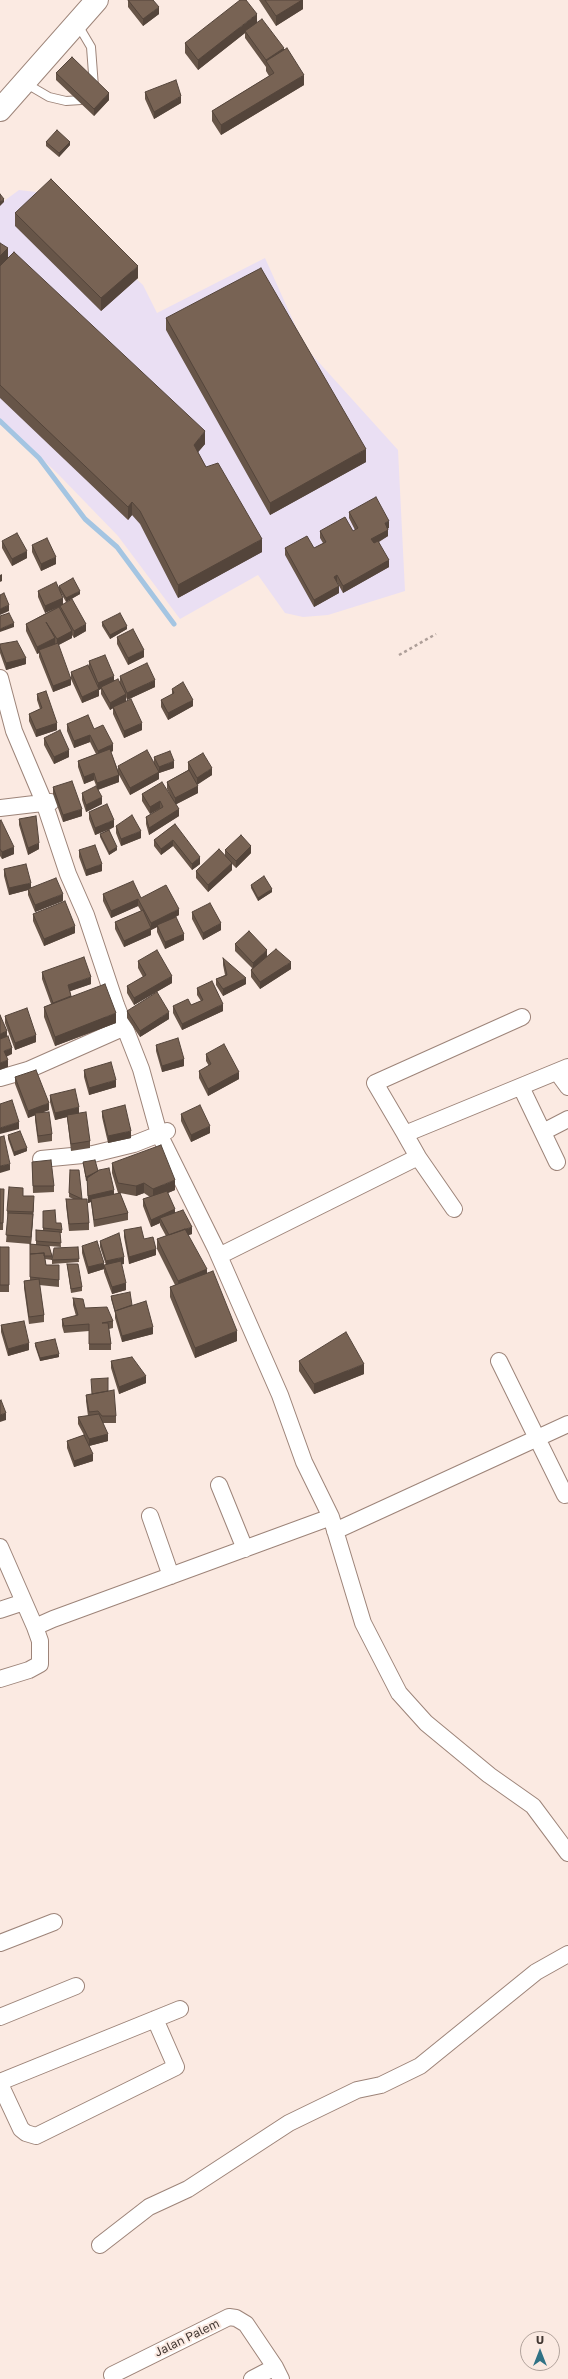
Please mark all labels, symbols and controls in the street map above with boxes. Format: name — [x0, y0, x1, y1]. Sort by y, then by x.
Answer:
street label: Jalan Palem — [152, 2316, 222, 2360]
north arrow — [520, 2331, 560, 2371]
text: U — [536, 2333, 544, 2346]

